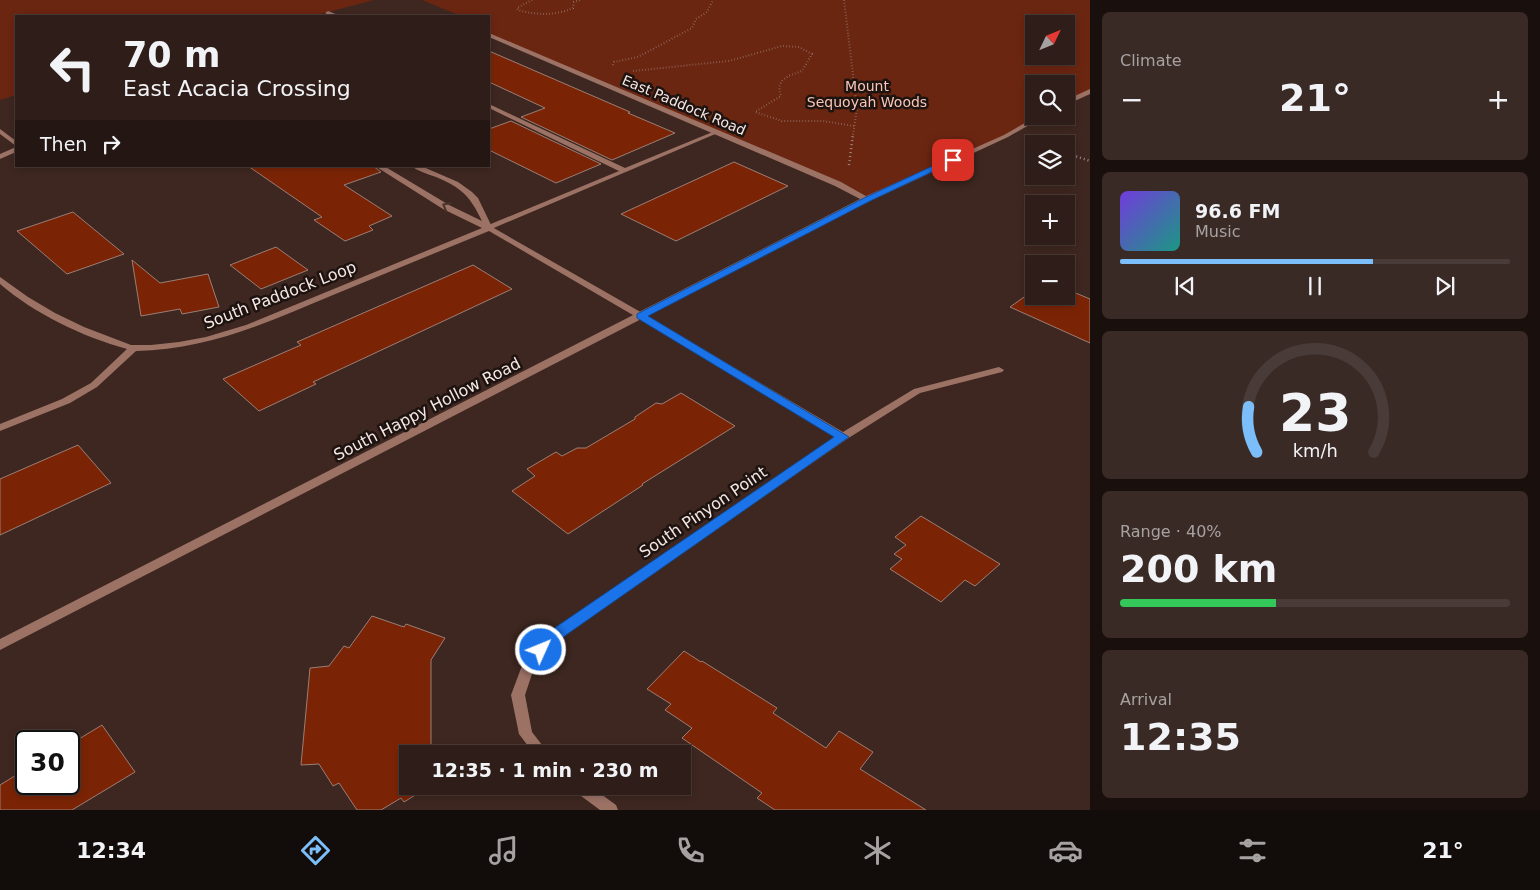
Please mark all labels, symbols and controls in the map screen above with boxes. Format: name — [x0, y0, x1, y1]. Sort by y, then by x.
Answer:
north arrow — [1025, 15, 1075, 65]
map controls — [1025, 15, 1075, 305]
icon: left — [40, 35, 105, 100]
text: 70 m — [123, 35, 220, 75]
text: Climate — [1120, 51, 1182, 70]
street label: East Paddock Road — [620, 72, 748, 138]
button: search — [1025, 75, 1075, 125]
text: East Acacia Crossing — [123, 76, 351, 101]
text: 21° — [1279, 76, 1351, 120]
park label: Mount Sequoyah Woods — [807, 78, 927, 110]
text: − — [1120, 83, 1143, 116]
text: + — [1487, 83, 1510, 116]
icon: right — [97, 130, 125, 158]
text: Then — [40, 133, 87, 155]
button: layers — [1025, 135, 1075, 185]
pin — [932, 139, 974, 181]
icon: arrive — [939, 146, 967, 174]
button: + — [1025, 195, 1075, 245]
text: 96.6 FM — [1195, 200, 1280, 222]
one-way arrow — [442, 202, 451, 212]
text: Music — [1195, 222, 1241, 241]
button: − — [1025, 255, 1075, 305]
street label: South Paddock Loop — [201, 257, 359, 333]
icon: previous — [1171, 272, 1199, 300]
icon: pause — [1301, 272, 1329, 300]
icon: next — [1431, 272, 1459, 300]
street label: South Happy Hollow Road — [330, 354, 524, 464]
text: 23 — [1279, 383, 1351, 443]
text: km/h — [1292, 440, 1338, 461]
street label: South Pinyon Point — [636, 462, 770, 562]
text: Range · 40% — [1120, 522, 1222, 541]
text: 200 km — [1120, 547, 1277, 591]
position arrow — [514, 623, 566, 675]
text: Arrival — [1120, 690, 1172, 709]
text: 12:35 — [1120, 715, 1241, 759]
speed limit sign: 30 — [15, 730, 80, 795]
text: 12:35 · 1 min · 230 m — [431, 759, 659, 781]
icon: directions — [298, 833, 333, 868]
icon: music — [486, 833, 521, 868]
icon: phone — [673, 833, 708, 868]
icon: climate — [860, 833, 895, 868]
icon: car — [1048, 833, 1083, 868]
icon: filters — [1235, 833, 1270, 868]
text: 12:34 — [76, 838, 146, 863]
text: 21° — [1422, 838, 1464, 863]

